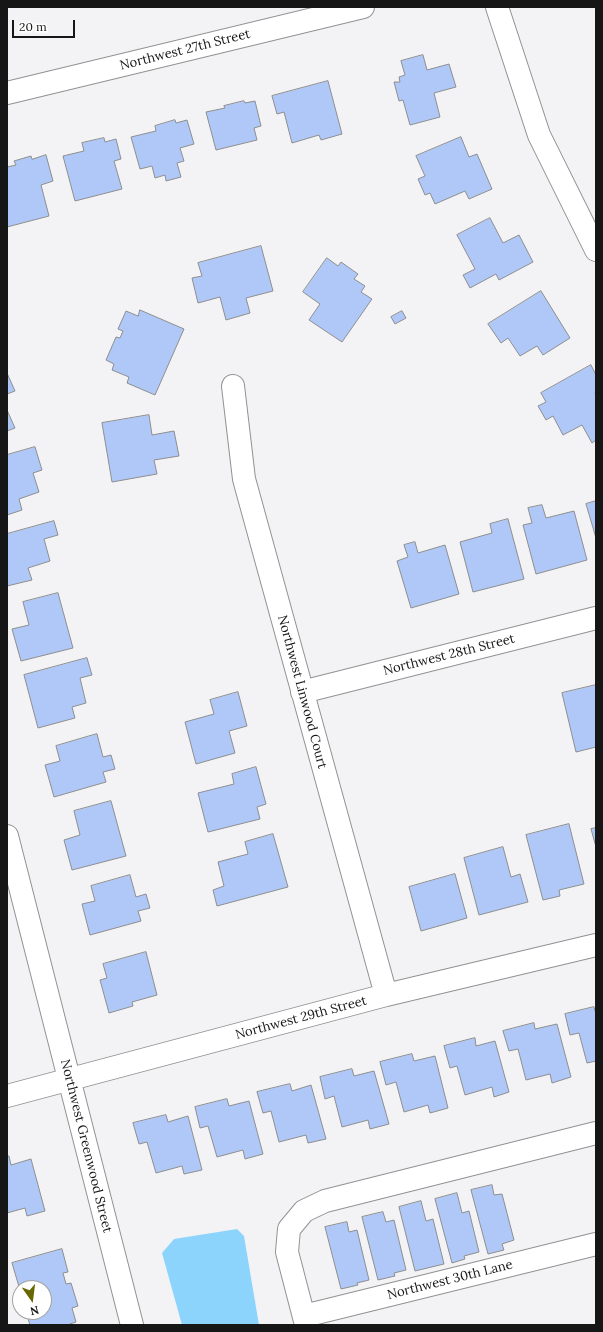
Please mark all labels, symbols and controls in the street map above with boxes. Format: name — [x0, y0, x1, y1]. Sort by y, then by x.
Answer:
scale bar — [14, 12, 77, 38]
text: 20 m — [19, 19, 47, 34]
street label: Northwest 27th Street — [118, 26, 252, 74]
street label: Northwest Linwood Court — [274, 614, 330, 770]
street label: Northwest 28th Street — [382, 631, 516, 679]
street label: Northwest 29th Street — [234, 993, 368, 1043]
street label: Northwest Greenwood Street — [57, 1058, 115, 1234]
street label: Northwest 30th Lane — [386, 1257, 514, 1303]
north arrow — [12, 1280, 52, 1320]
text: N — [29, 1303, 40, 1318]

